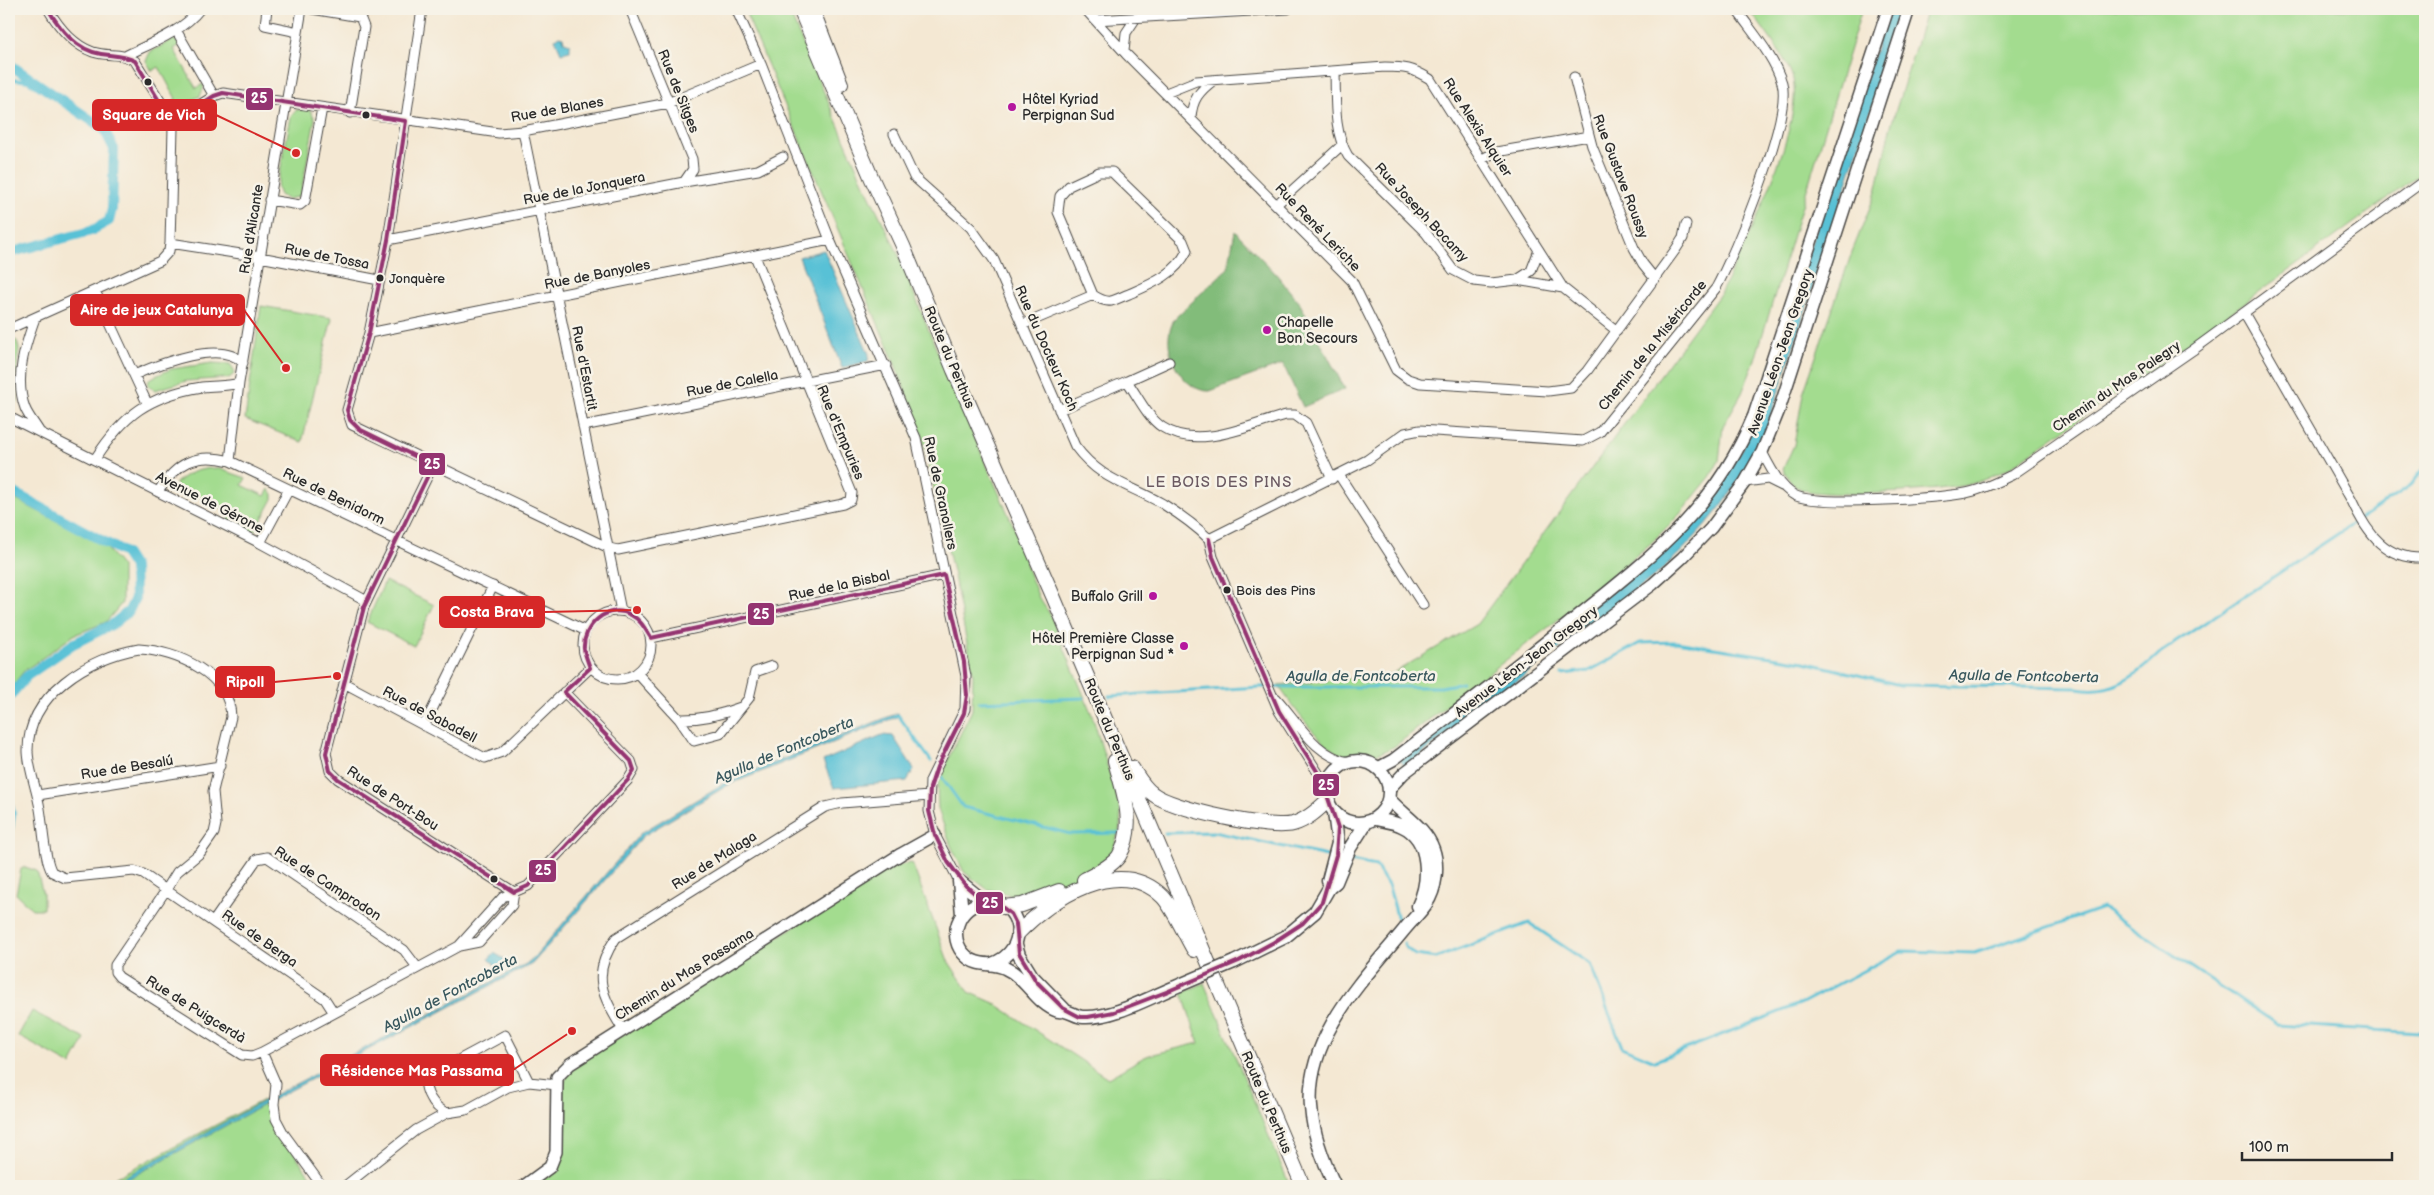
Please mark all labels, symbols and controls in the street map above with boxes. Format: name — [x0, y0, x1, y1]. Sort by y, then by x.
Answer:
street label: Rue de Sitges — [654, 47, 703, 136]
street label: Rue Alexis Alquier — [1439, 75, 1516, 181]
unlabelled marker — [143, 77, 153, 87]
line badge: 25 — [245, 87, 274, 111]
text: 25 — [251, 90, 267, 107]
place label: Hôtel Kyriad Perpignan Sud — [1022, 91, 1115, 124]
street label: Rue de Blanes — [510, 93, 605, 126]
callout: Square de Vich — [93, 100, 216, 130]
marker: Hôtel Kyriad Perpignan Sud — [1006, 101, 1018, 113]
text: Square de Vich — [103, 106, 205, 125]
unlabelled marker — [361, 110, 371, 120]
street label: Rue Gustave Roussy — [1589, 112, 1652, 241]
street label: Rue Joseph Bocamy — [1371, 159, 1473, 266]
street label: Rue de la Jonquera — [522, 168, 647, 209]
street label: Rue René Leriche — [1271, 180, 1364, 275]
street label: Rue d'Alicante — [236, 183, 267, 275]
street label: Rue de Tossa — [283, 240, 371, 273]
street label: Rue de Banyoles — [543, 256, 652, 293]
street label: Avenue Léon-Jean Gregory — [1744, 266, 1817, 437]
place label: Jonquère — [389, 271, 445, 287]
marker: Jonquère — [375, 273, 385, 283]
street label: Chemin de la Miséricorde — [1595, 277, 1710, 414]
street label: Rue du Docteur Koch — [1011, 283, 1082, 414]
callout: Aire de jeux Catalunya — [71, 295, 244, 325]
text: Aire de jeux Catalunya — [80, 301, 233, 320]
street label: Route du Perthus — [920, 303, 979, 411]
place label: Chapelle Bon Secours — [1277, 314, 1358, 347]
street label: Rue d'Estartit — [568, 324, 601, 413]
marker: Chapelle Bon Secours — [1261, 324, 1273, 336]
street label: Chemin du Mas Palegry — [2049, 337, 2184, 436]
street label: Rue de Calella — [685, 366, 780, 401]
street label: Rue d'Empuries — [813, 382, 868, 482]
street label: Rue de Granollers — [920, 435, 961, 551]
line badge: 25 — [418, 452, 446, 476]
text: 25 — [424, 456, 440, 473]
street label: Rue de Benidorm — [280, 464, 388, 529]
street label: Avenue de Gérone — [153, 468, 267, 537]
district label: LE BOIS DES PINS — [1146, 473, 1292, 492]
street label: Rue de la Bisbal — [787, 566, 891, 605]
place label: Bois des Pins — [1236, 583, 1316, 599]
marker: Bois des Pins — [1222, 585, 1232, 595]
place label: Buffalo Grill — [1071, 588, 1143, 605]
marker: Buffalo Grill — [1147, 590, 1159, 602]
callout: Costa Brava — [440, 597, 544, 627]
line badge: 25 — [747, 602, 775, 626]
street label: Avenue Léon-Jean Gregory — [1452, 602, 1602, 721]
text: Costa Brava — [450, 603, 534, 622]
text: 25 — [753, 606, 769, 623]
place label: Hôtel Première Classe Perpignan Sud * — [1032, 630, 1174, 663]
marker: Hôtel Première Classe Perpignan Sud * — [1178, 640, 1190, 652]
water label: Agulla de Fontcoberta — [1948, 666, 2099, 687]
callout: Ripoll — [216, 667, 274, 697]
water label: Agulla de Fontcoberta — [1285, 667, 1436, 686]
text: Ripoll — [226, 673, 264, 692]
street label: Route du Perthus — [1080, 675, 1139, 783]
street label: Rue de Sabadell — [380, 682, 480, 746]
water label: Agulla de Fontcoberta — [711, 712, 857, 789]
street label: Rue de Besalú — [80, 752, 175, 783]
street label: Rue de Port-Bou — [344, 762, 442, 834]
line badge: 25 — [1312, 773, 1340, 797]
text: 25 — [1318, 777, 1334, 794]
street label: Rue de Malaga — [669, 827, 760, 893]
street label: Rue de Camprodon — [271, 842, 384, 924]
line badge: 25 — [528, 859, 557, 883]
text: 25 — [535, 862, 551, 879]
unlabelled marker — [489, 874, 499, 884]
line badge: 25 — [975, 891, 1004, 915]
text: 25 — [982, 895, 998, 912]
street label: Rue de Berga — [219, 906, 301, 971]
street label: Chemin du Mas Passama — [612, 925, 757, 1024]
water label: Agulla de Fontcoberta — [379, 950, 521, 1037]
street label: Rue de Puigcerdà — [143, 972, 249, 1047]
street label: Route du Perthus — [1237, 1048, 1296, 1156]
callout: Résidence Mas Passama — [321, 1055, 513, 1085]
text: Résidence Mas Passama — [331, 1062, 503, 1081]
scale bar — [2242, 1130, 2392, 1162]
text: 100 m — [2249, 1138, 2289, 1157]

